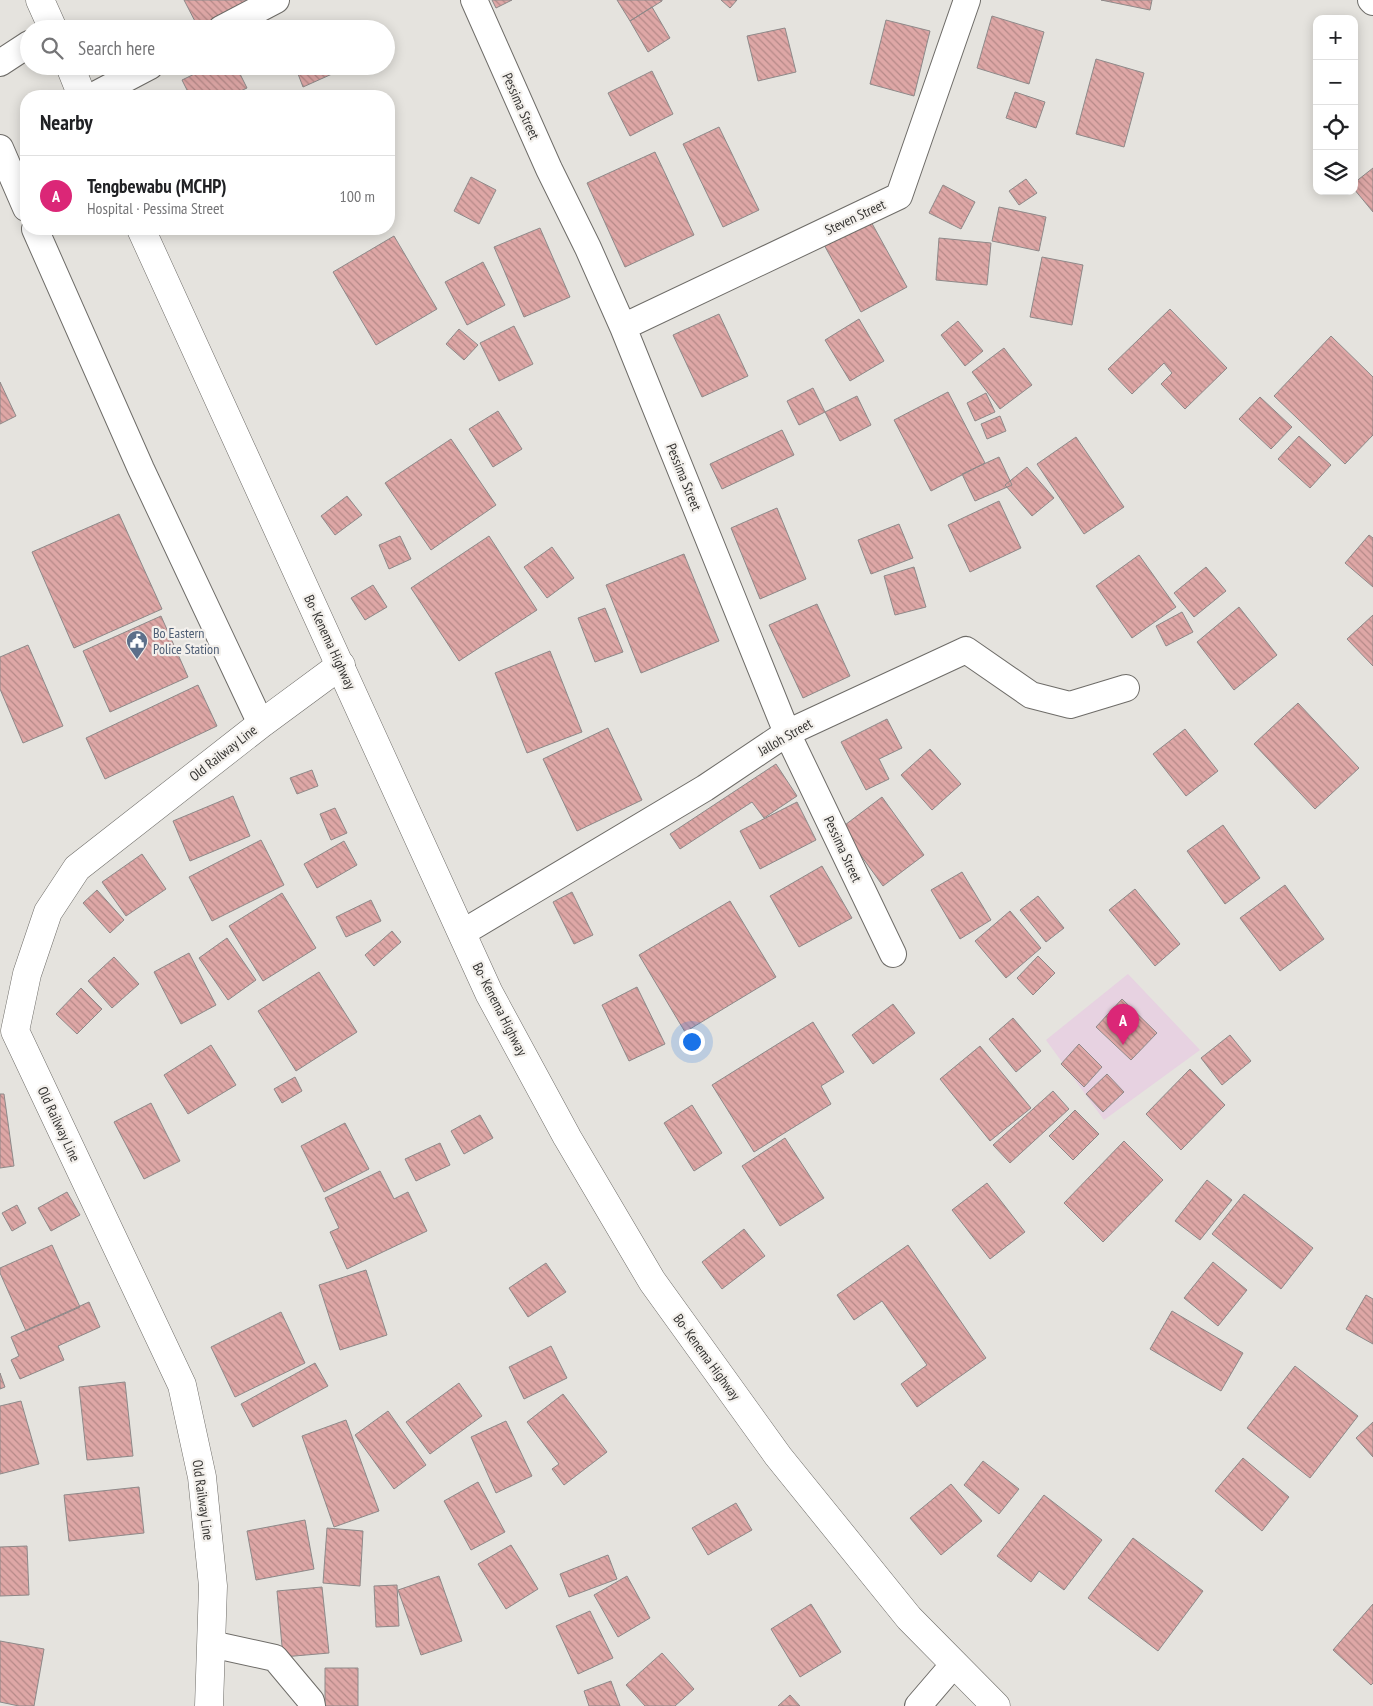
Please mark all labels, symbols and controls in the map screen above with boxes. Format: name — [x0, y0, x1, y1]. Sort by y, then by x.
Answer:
map controls — [1313, 15, 1358, 195]
button: + — [1313, 15, 1358, 60]
search box — [20, 20, 395, 75]
icon: search — [38, 34, 66, 62]
text: Search here — [78, 36, 155, 60]
button: − — [1313, 60, 1358, 105]
street label: Pessima Street — [498, 70, 544, 142]
button: locate — [1313, 105, 1358, 150]
text: Nearby — [40, 109, 93, 136]
button: layers — [1313, 150, 1358, 195]
text: Tengbewabu (MCHP) — [87, 174, 227, 198]
text: A — [52, 186, 60, 206]
text: 100 m — [340, 186, 375, 206]
street label: Steven Street — [822, 195, 888, 239]
text: Hospital · Pessima Street — [87, 198, 224, 218]
street label: Pessima Street — [662, 441, 706, 513]
street label: Bo- Kenema Highway — [300, 592, 360, 693]
place label: Bo Eastern Police Station — [153, 624, 219, 658]
public building icon: Bo Eastern Police Station — [125, 629, 149, 660]
street label: Jalloh Street — [754, 714, 815, 760]
street label: Old Railway Line — [186, 721, 261, 785]
street label: Pessima Street — [820, 813, 866, 885]
street label: Bo- Kenema Highway — [469, 959, 532, 1059]
pin: A — [1107, 1004, 1139, 1045]
your location — [679, 1029, 705, 1055]
street label: Old Railway Line — [34, 1083, 84, 1165]
street label: Bo- Kenema Highway — [670, 1310, 745, 1404]
street label: Old Railway Line — [188, 1459, 218, 1542]

